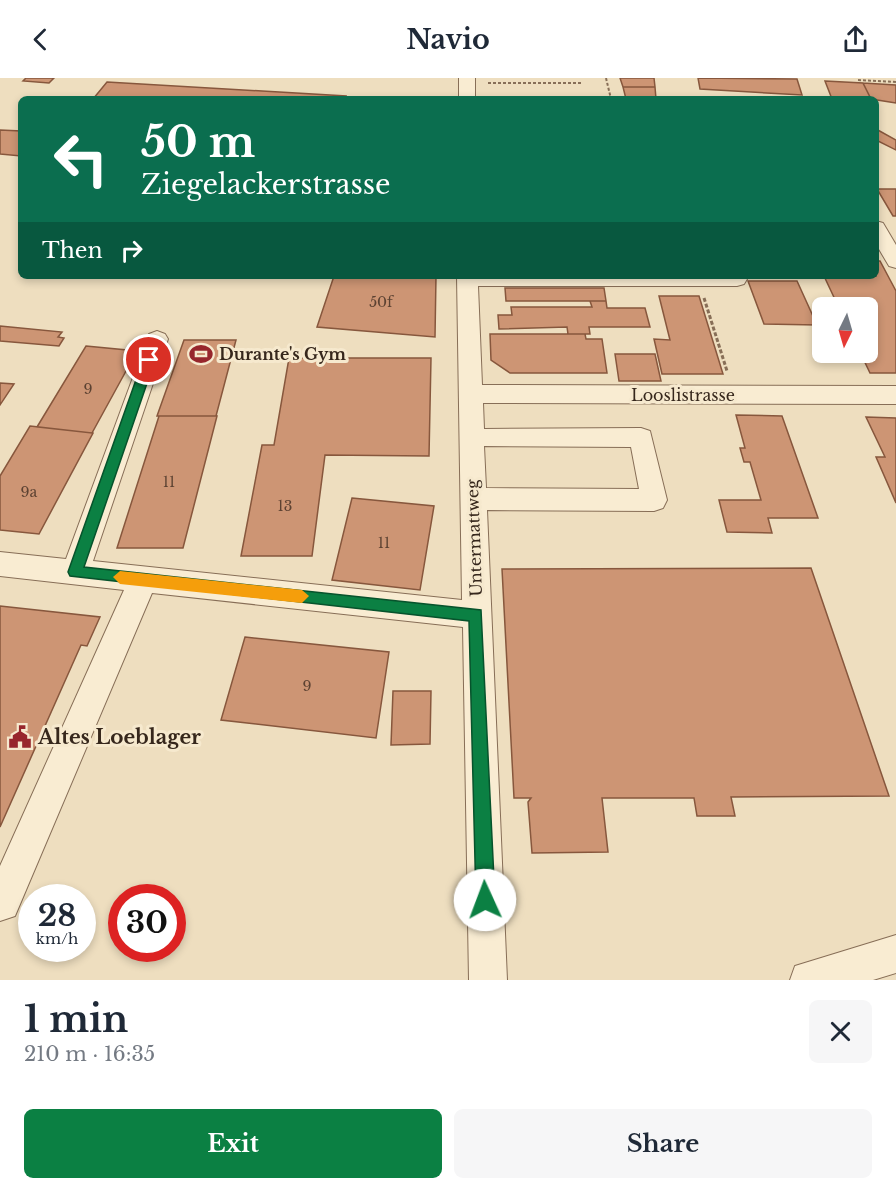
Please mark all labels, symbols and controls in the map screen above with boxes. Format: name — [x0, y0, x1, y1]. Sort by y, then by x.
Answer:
icon: back — [24, 23, 57, 56]
text: Navio — [406, 23, 490, 56]
icon: share — [839, 23, 872, 56]
text: 50 m — [141, 116, 255, 168]
icon: left — [42, 120, 120, 198]
text: Ziegelackerstrasse — [141, 168, 390, 201]
icon: right — [115, 234, 148, 267]
text: Then — [42, 237, 103, 264]
house number: 50f — [369, 293, 395, 311]
north arrow — [812, 297, 878, 363]
map controls — [812, 297, 878, 363]
pin — [123, 334, 174, 385]
sports icon: Durante's Gym — [188, 341, 214, 367]
icon: arrive — [132, 343, 165, 376]
place label: Durante's Gym — [219, 344, 346, 364]
house number: 9 — [83, 380, 93, 398]
street label: Looslistrasse — [631, 385, 735, 405]
house number: 11 — [163, 473, 175, 491]
street label: Untermattweg — [462, 479, 486, 597]
house number: 9a — [21, 483, 38, 501]
house number: 13 — [278, 497, 292, 515]
house number: 11 — [378, 534, 390, 552]
house number: 9 — [302, 677, 312, 695]
public building icon: Altes Loeblager — [7, 724, 33, 750]
place label: Altes Loeblager — [37, 725, 201, 749]
position arrow — [453, 868, 517, 932]
speed limit sign: 30 — [108, 884, 186, 962]
text: 28 — [38, 897, 76, 934]
text: km/h — [36, 929, 78, 948]
text: 1 min — [24, 997, 128, 1042]
button: close — [809, 1000, 872, 1063]
text: 210 m · 16:35 — [24, 1042, 155, 1066]
button: Exit — [24, 1109, 442, 1178]
button: Share — [454, 1109, 872, 1178]

